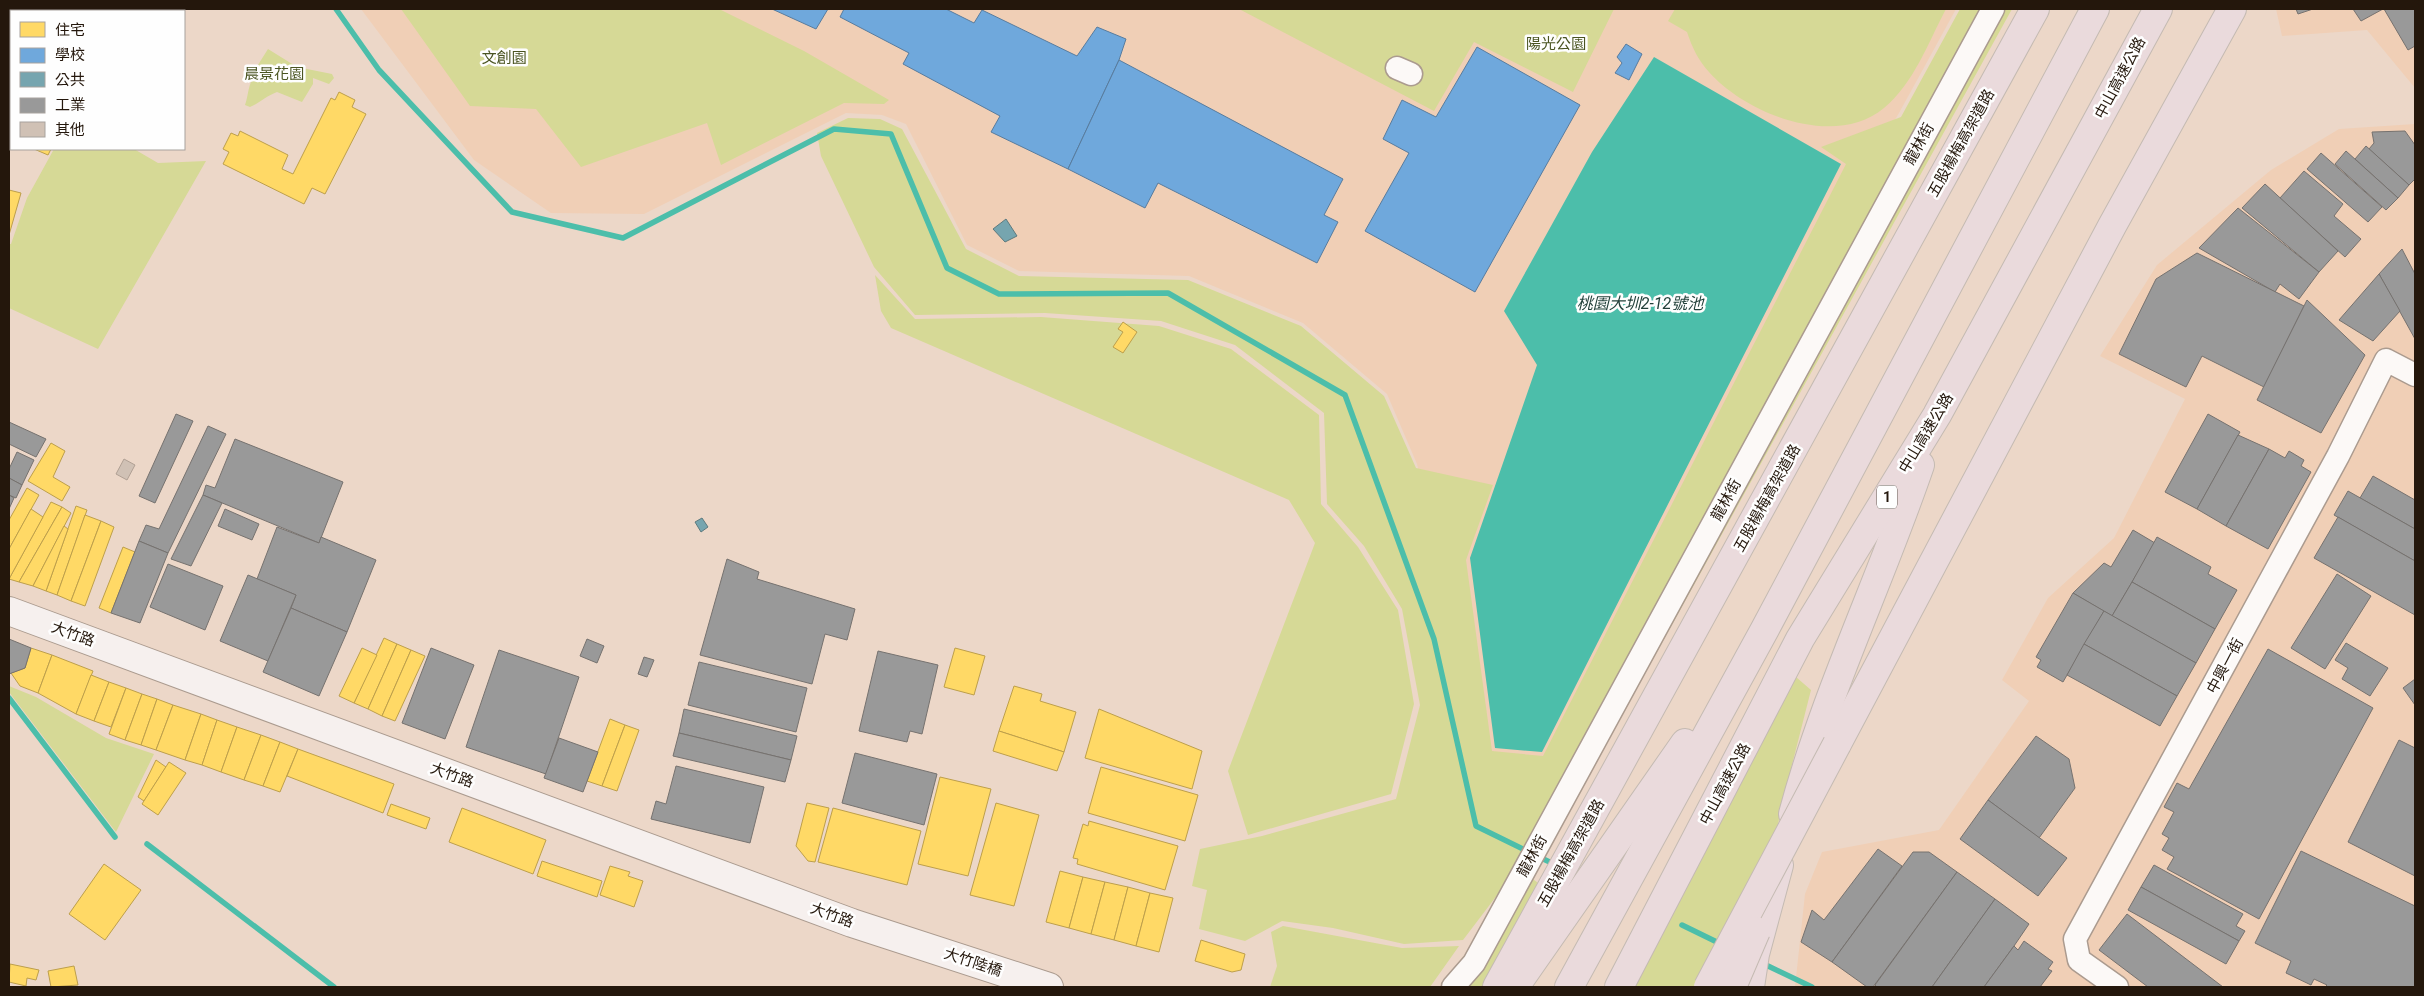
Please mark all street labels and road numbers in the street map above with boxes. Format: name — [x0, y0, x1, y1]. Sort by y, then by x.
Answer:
street label: 中山高速公路 — [2091, 34, 2149, 122]
street label: 五股楊梅高架道路 — [1924, 86, 1998, 200]
street label: 龍林街 — [1900, 120, 1938, 168]
street label: 中山高速公路 — [1895, 390, 1957, 476]
street label: 五股楊梅高架道路 — [1730, 441, 1804, 555]
street label: 龍林街 — [1707, 476, 1745, 524]
road number: 1 — [1877, 486, 1897, 508]
street label: 大竹路 — [49, 618, 97, 650]
street label: 中興一街 — [2203, 635, 2247, 697]
street label: 中山高速公路 — [1696, 740, 1754, 828]
street label: 大竹路 — [428, 759, 476, 791]
street label: 五股楊梅高架道路 — [1534, 796, 1608, 910]
street label: 龍林街 — [1513, 832, 1551, 880]
street label: 大竹路 — [808, 899, 856, 931]
street label: 大竹陸橋 — [942, 944, 1004, 980]

